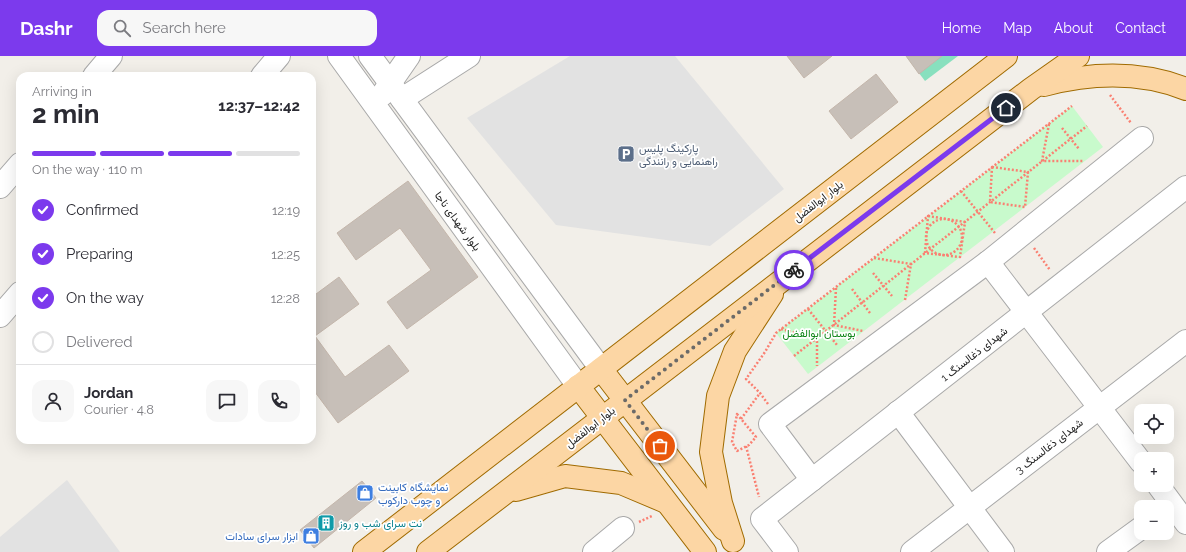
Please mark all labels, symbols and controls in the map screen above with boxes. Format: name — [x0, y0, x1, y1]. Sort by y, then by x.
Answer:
search box — [97, 10, 377, 46]
text: Dashr — [20, 17, 73, 39]
icon: search — [111, 17, 133, 39]
text: Search here — [143, 19, 226, 37]
text: Home — [942, 20, 981, 36]
text: Map — [1003, 20, 1032, 36]
text: About — [1054, 20, 1093, 36]
text: Contact — [1115, 20, 1166, 36]
text: Arriving in — [32, 84, 92, 99]
pin — [989, 91, 1023, 125]
text: 12:37–12:42 — [218, 97, 300, 115]
icon: home — [995, 97, 1017, 119]
text: 2 min — [32, 99, 99, 129]
place label: پارکینگ پلیس راهنمایی و رانندگی — [639, 142, 718, 168]
parking icon: پارکینگ پلیس راهنمایی و رانندگی — [616, 144, 636, 164]
text: On the way · 110 m — [32, 162, 143, 177]
street label: بلوار ابوالفضل — [791, 178, 846, 225]
street label: بلوار شهدای ناجا — [432, 189, 483, 253]
icon: check — [32, 199, 54, 221]
text: Confirmed — [66, 201, 139, 219]
text: 12:19 — [272, 203, 300, 218]
icon: check — [32, 243, 54, 265]
text: Preparing — [66, 245, 133, 263]
text: 12:25 — [271, 247, 300, 262]
courier — [774, 250, 814, 290]
icon: bike — [783, 259, 805, 281]
icon: check — [32, 287, 54, 309]
text: On the way — [66, 289, 144, 307]
text: 12:28 — [271, 291, 300, 306]
street label: شهدای ذغالسنگ 1 — [938, 324, 1010, 384]
park label: بوستان ابوالفضل — [783, 327, 855, 340]
text: Delivered — [66, 333, 133, 351]
button: person — [32, 380, 74, 422]
button: chat — [206, 380, 248, 422]
button: phone — [258, 380, 300, 422]
text: Jordan — [84, 384, 133, 402]
text: Courier · 4.8 — [84, 402, 154, 417]
street label: بلوار ابوالفضل — [563, 404, 618, 451]
map controls — [1134, 404, 1174, 540]
button: locate — [1134, 404, 1174, 444]
street label: شهدای ذغالسنگ 3 — [1013, 416, 1086, 477]
pin — [643, 429, 677, 463]
icon: bag — [649, 435, 671, 457]
button: + — [1134, 452, 1174, 492]
place label: نمایشگاه کابینت و چوب دارکوب — [378, 481, 448, 508]
shop icon: نمایشگاه کابینت و چوب دارکوب — [355, 483, 375, 503]
button: − — [1134, 500, 1174, 540]
building icon: نت سرای شب و روز — [316, 513, 336, 533]
place label: نت سرای شب و روز — [338, 517, 422, 530]
shop icon: ابزار سرای سادات — [301, 526, 321, 546]
place label: ابزار سرای سادات — [225, 530, 298, 543]

